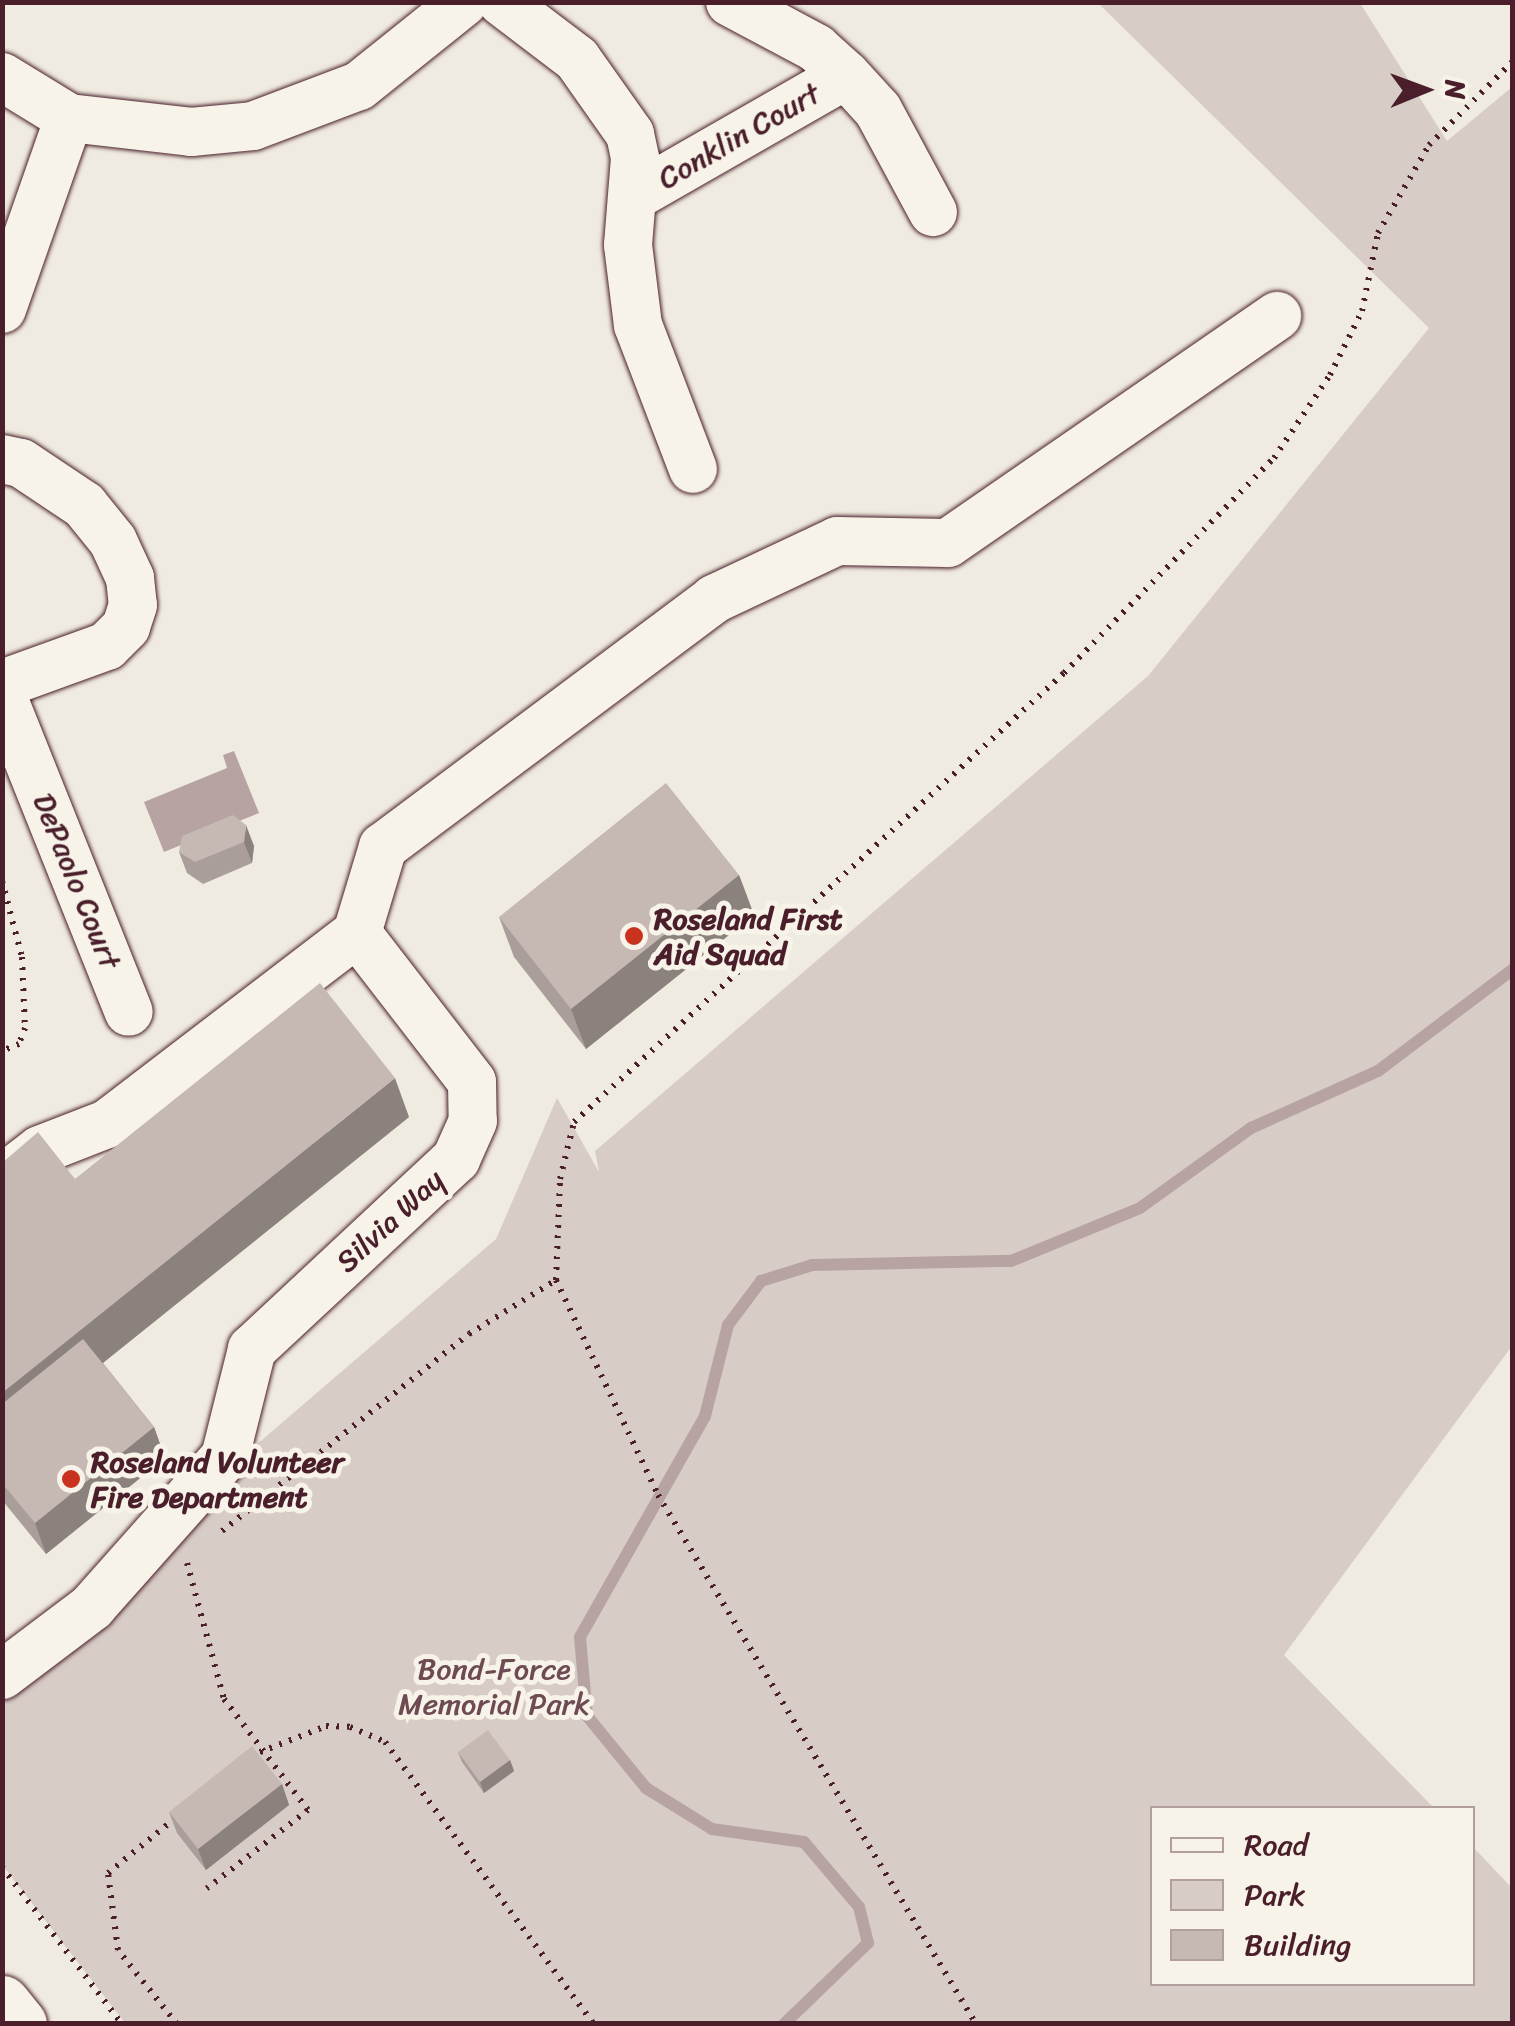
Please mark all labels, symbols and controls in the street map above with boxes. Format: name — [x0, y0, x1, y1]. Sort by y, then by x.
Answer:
north arrow — [1375, 40, 1475, 140]
street label: Conklin Court — [651, 75, 827, 197]
text: N — [1431, 79, 1480, 100]
street label: DePaolo Court — [25, 787, 129, 975]
place label: Roseland First Aid Squad — [654, 901, 843, 972]
marker: Roseland First Aid Squad — [623, 925, 645, 947]
street label: Silvia Way — [329, 1162, 451, 1280]
place label: Roseland Volunteer Fire Department — [91, 1444, 343, 1514]
marker: Roseland Volunteer Fire Department — [60, 1468, 82, 1490]
park label: Bond-Force Memorial Park — [398, 1651, 590, 1722]
legend — [1150, 1806, 1475, 1986]
text: Road — [1244, 1818, 1308, 1872]
text: Park — [1244, 1868, 1306, 1922]
text: Building — [1244, 1918, 1351, 1972]

